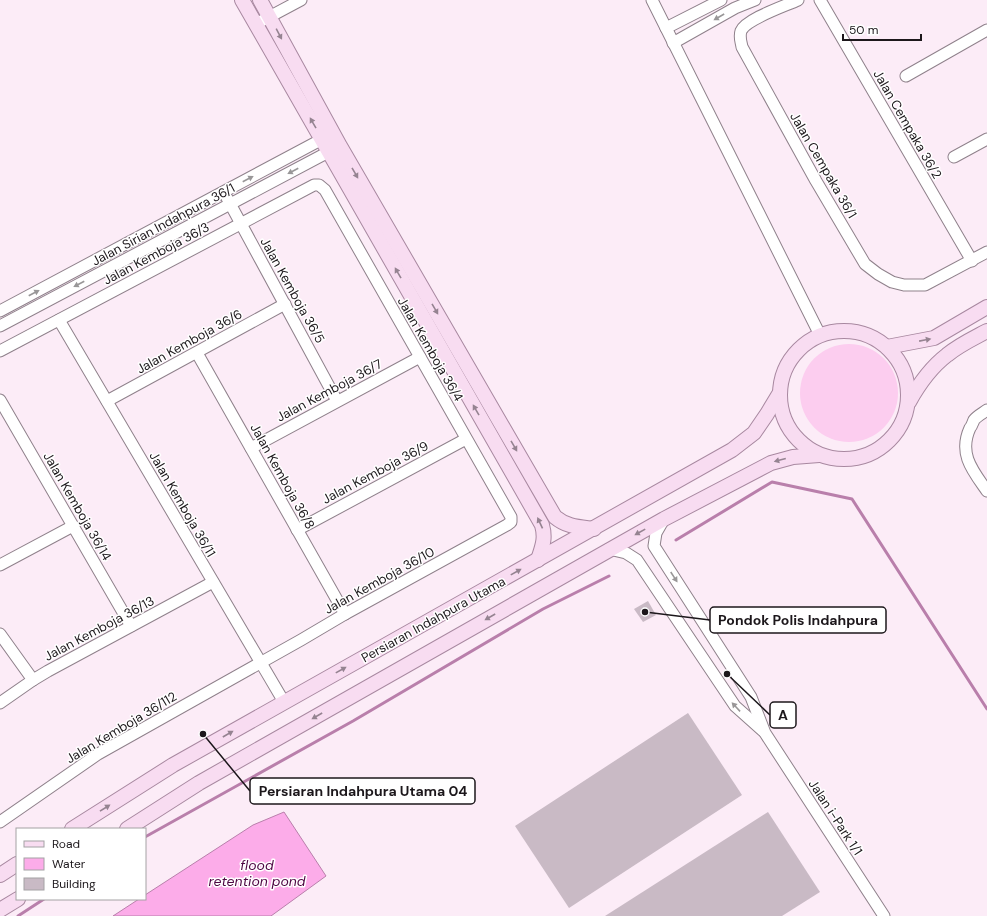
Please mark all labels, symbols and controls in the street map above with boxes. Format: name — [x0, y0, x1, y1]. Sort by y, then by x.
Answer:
one-way arrow — [713, 13, 725, 20]
scale bar — [843, 16, 921, 42]
text: 50 m — [849, 22, 878, 38]
one-way arrow — [276, 28, 283, 40]
street label: Jalan Cempaka 36/2 — [869, 67, 946, 182]
street label: Jalan Cempaka 36/1 — [786, 109, 861, 221]
one-way arrow — [309, 117, 316, 129]
one-way arrow — [287, 167, 299, 174]
one-way arrow — [352, 167, 359, 179]
one-way arrow — [242, 176, 254, 182]
street label: Jalan Sirian Indahpura 36/1 — [89, 179, 238, 269]
street label: Jalan Kemboja 36/3 — [100, 218, 212, 289]
street label: Jalan Kemboja 36/5 — [256, 234, 329, 346]
one-way arrow — [394, 267, 401, 279]
one-way arrow — [73, 281, 85, 288]
one-way arrow — [29, 289, 40, 296]
street label: Jalan Kemboja 36/4 — [394, 294, 467, 405]
one-way arrow — [431, 303, 438, 315]
street label: Jalan Kemboja 36/6 — [133, 305, 245, 378]
one-way arrow — [919, 336, 931, 342]
street label: Jalan Kemboja 36/7 — [273, 355, 385, 426]
one-way arrow — [473, 404, 480, 416]
street label: Jalan Kemboja 36/8 — [247, 420, 319, 532]
street label: Jalan Kemboja 36/9 — [319, 437, 431, 508]
one-way arrow — [510, 440, 517, 452]
street label: Jalan Kemboja 36/14 — [40, 449, 116, 564]
street label: Jalan Kemboja 36/11 — [146, 449, 220, 560]
one-way arrow — [774, 457, 786, 463]
one-way arrow — [537, 517, 543, 529]
one-way arrow — [634, 529, 646, 535]
street label: Jalan Kemboja 36/10 — [321, 543, 437, 618]
one-way arrow — [510, 569, 522, 576]
one-way arrow — [671, 571, 678, 583]
street label: Persiaran Indahpura Utama — [358, 573, 508, 666]
street label: Jalan Kemboja 36/13 — [41, 592, 157, 665]
callout: Pondok Polis Indahpura — [710, 607, 886, 633]
text: Pondok Polis Indahpura — [718, 611, 878, 629]
one-way arrow — [484, 613, 496, 620]
one-way arrow — [335, 667, 347, 674]
street label: Jalan Kemboja 36/112 — [63, 688, 180, 767]
one-way arrow — [732, 702, 741, 711]
callout: A — [770, 702, 796, 728]
text: A — [778, 706, 788, 724]
one-way arrow — [311, 713, 323, 719]
one-way arrow — [222, 730, 234, 737]
street label: Jalan i-Park 1/1 — [805, 776, 866, 858]
callout: Persiaran Indahpura Utama 04 — [250, 778, 475, 804]
text: Persiaran Indahpura Utama 04 — [259, 782, 467, 800]
one-way arrow — [100, 804, 110, 812]
legend — [16, 828, 146, 900]
text: Road — [52, 836, 80, 852]
text: Water — [52, 856, 86, 872]
water label: flood retention pond — [208, 856, 306, 890]
text: Building — [52, 876, 96, 892]

